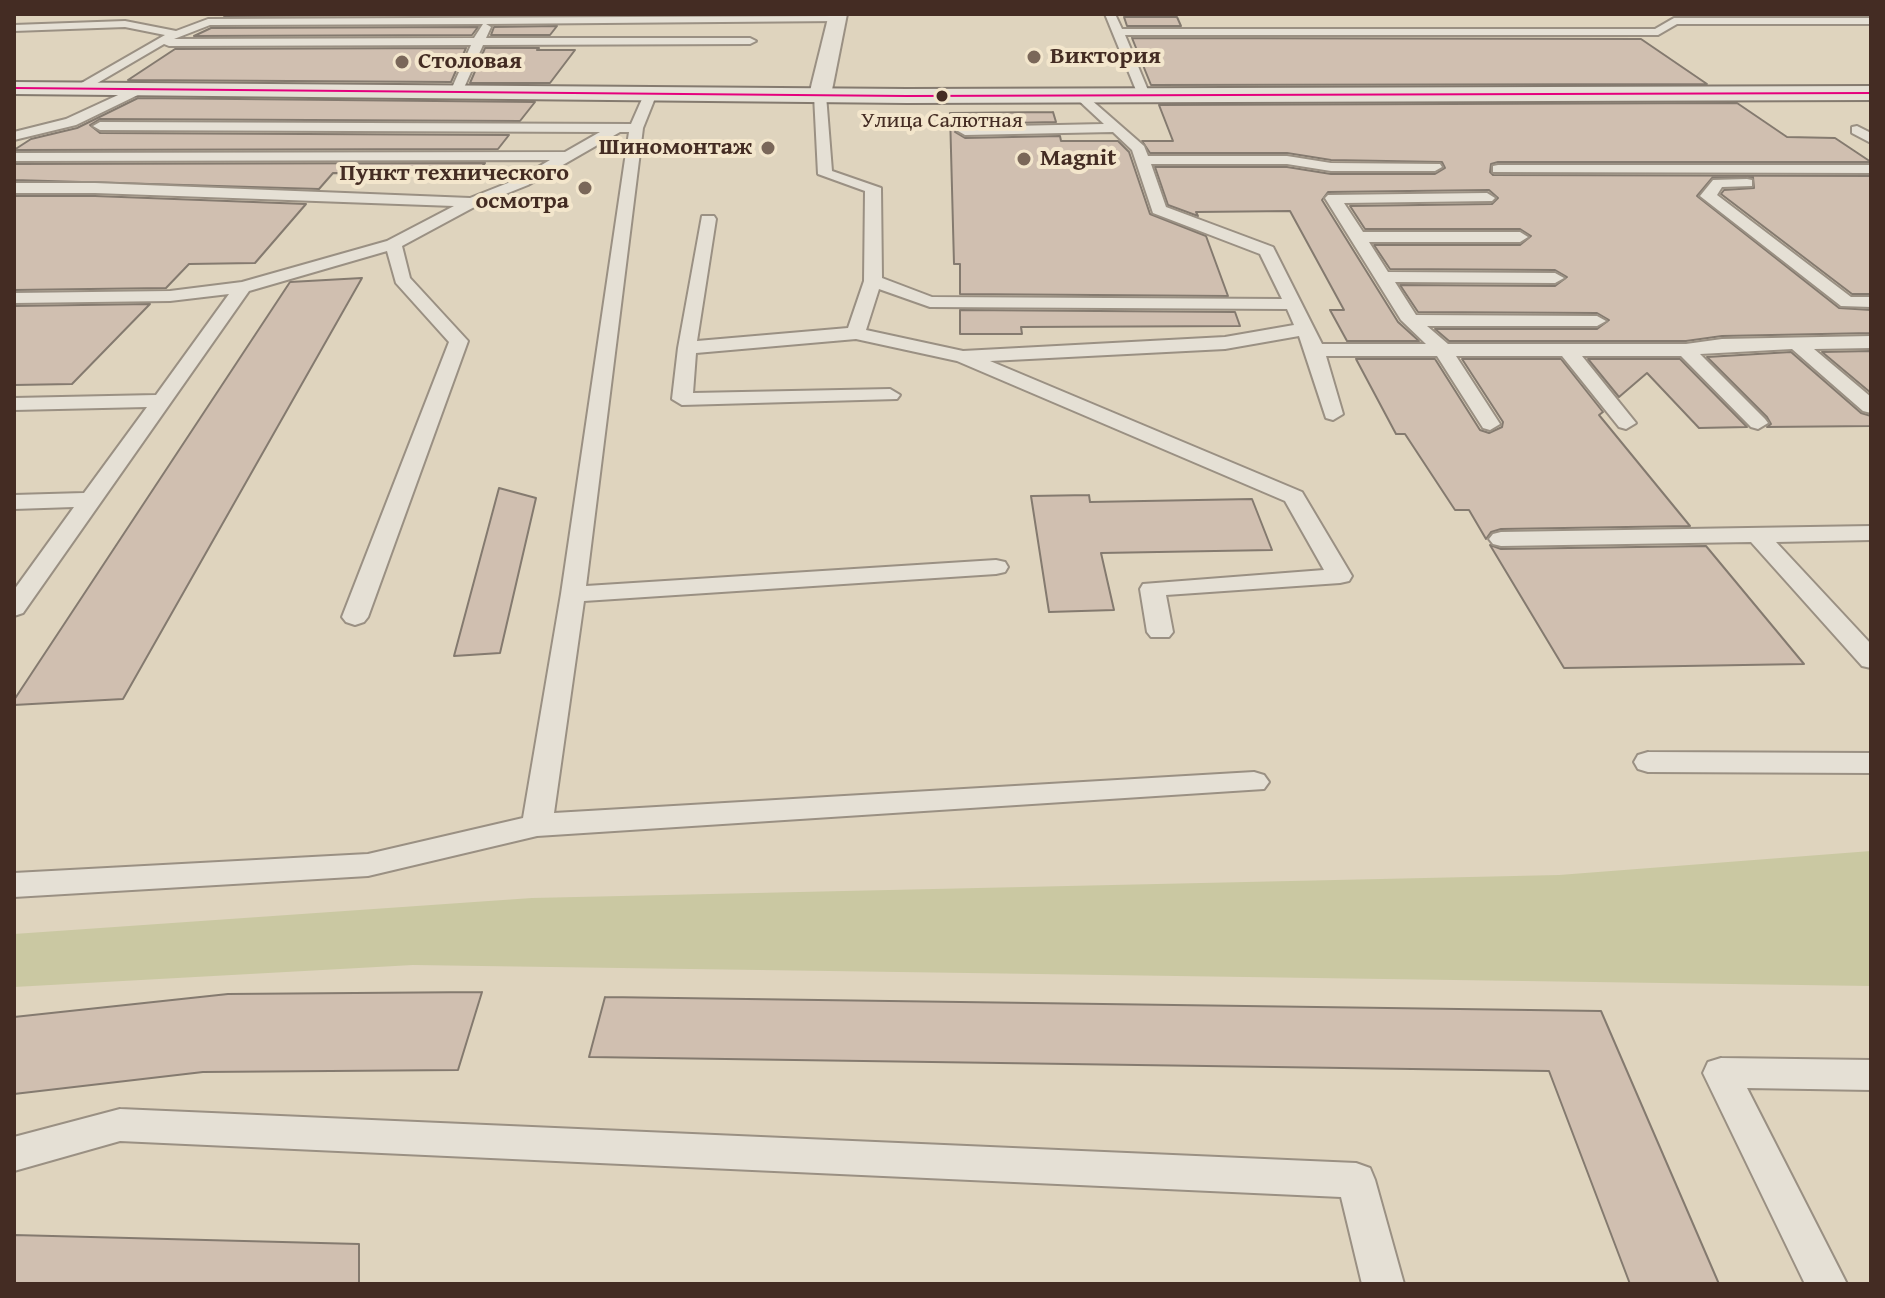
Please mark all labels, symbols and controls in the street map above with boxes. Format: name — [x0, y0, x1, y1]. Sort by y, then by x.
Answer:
place label: Виктория — [1050, 43, 1161, 71]
place label: Столовая — [418, 48, 522, 76]
marker: Виктория — [1025, 48, 1043, 66]
marker: Столовая — [393, 53, 411, 71]
marker: Улица Салютная — [934, 88, 950, 104]
place label: Улица Салютная — [861, 108, 1023, 134]
place label: Шиномонтаж — [599, 134, 752, 162]
marker: Шиномонтаж — [759, 139, 777, 157]
place label: Magnit — [1040, 145, 1116, 173]
marker: Magnit — [1015, 150, 1033, 168]
place label: Пункт технического осмотра — [339, 160, 569, 216]
marker: Пункт технического осмотра — [576, 179, 594, 197]

